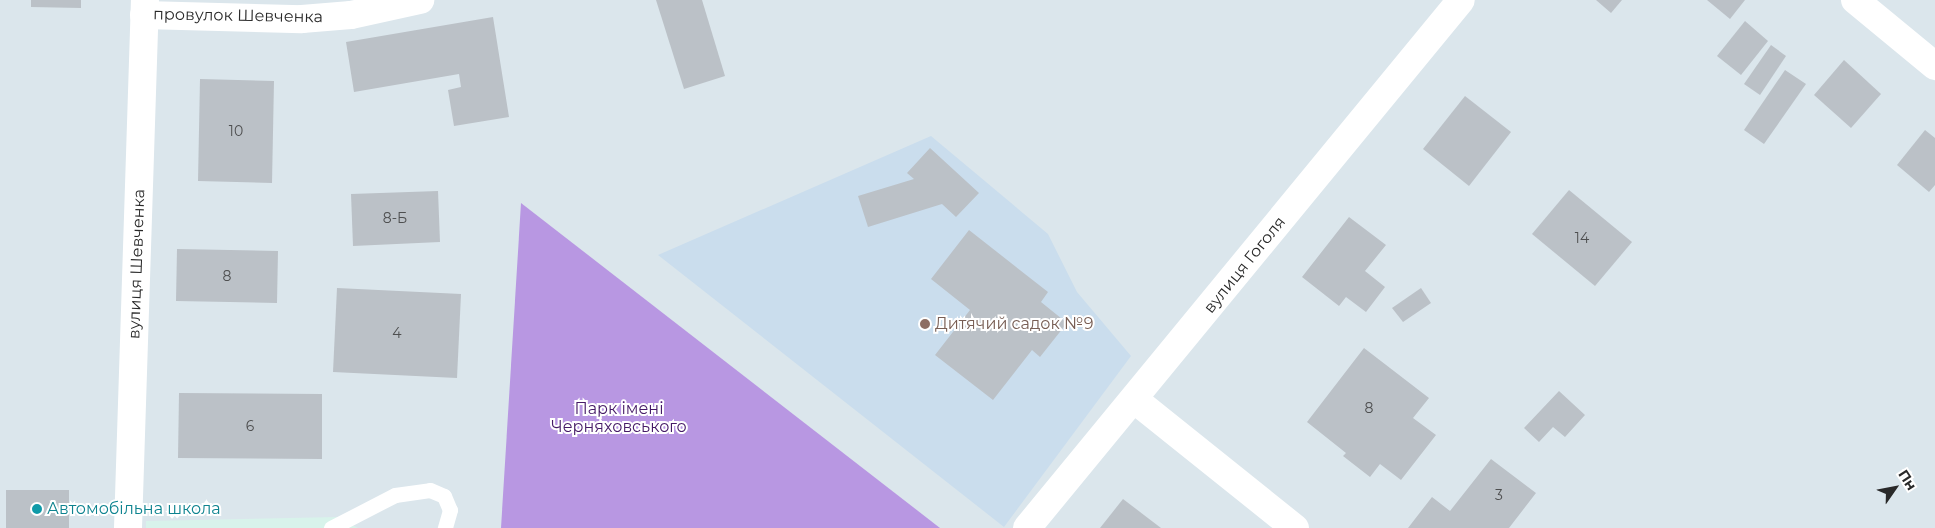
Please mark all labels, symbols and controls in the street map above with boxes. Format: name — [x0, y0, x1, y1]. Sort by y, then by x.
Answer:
street label: провулок Шевченка — [153, 5, 323, 27]
house number: 10 — [229, 123, 243, 139]
street label: вулиця Шевченка — [125, 189, 149, 339]
house number: 8-Б — [383, 210, 407, 226]
street label: вулиця Гоголя — [1200, 213, 1290, 317]
house number: 14 — [1575, 230, 1589, 246]
house number: 8 — [223, 268, 231, 284]
place label: Дитячий садок №9 — [935, 314, 1094, 334]
marker: Дитячий садок №9 — [919, 318, 931, 330]
house number: 4 — [392, 325, 402, 341]
park label: Парк імені Черняховського — [551, 399, 687, 437]
house number: 8 — [1365, 400, 1373, 416]
house number: 6 — [246, 418, 254, 434]
north arrow — [1870, 463, 1920, 513]
text: Пн — [1894, 466, 1921, 494]
house number: 3 — [1495, 487, 1503, 503]
place label: Автомобільна школа — [47, 499, 221, 519]
marker: Автомобільна школа — [31, 503, 43, 515]

